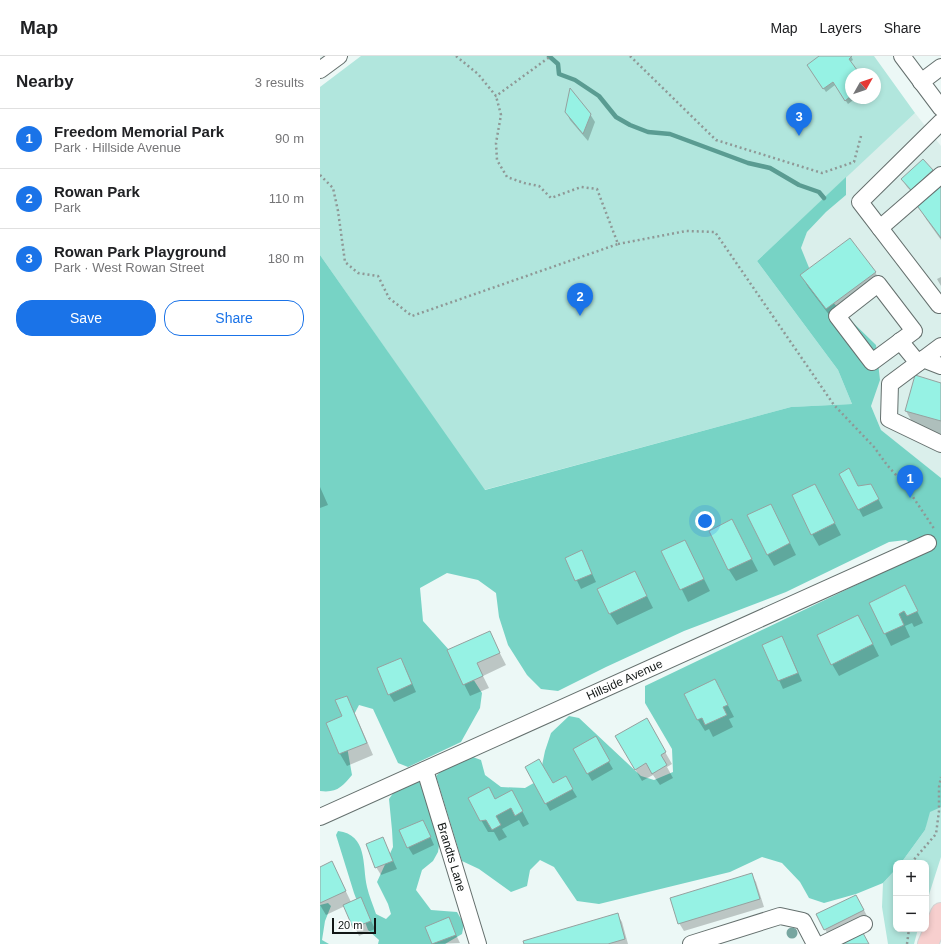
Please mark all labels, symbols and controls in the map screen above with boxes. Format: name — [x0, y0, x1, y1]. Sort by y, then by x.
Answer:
text: Map — [20, 17, 58, 38]
text: Map — [770, 20, 798, 36]
text: Layers — [820, 20, 862, 36]
text: Share — [884, 20, 921, 36]
north arrow — [845, 68, 881, 104]
text: Nearby — [16, 72, 74, 91]
text: 3 results — [255, 75, 304, 90]
pin: 3 — [786, 103, 812, 136]
text: Freedom Memorial Park — [54, 123, 224, 140]
text: 1 — [25, 131, 33, 146]
text: 90 m — [275, 131, 304, 146]
text: Park · Hillside Avenue — [54, 140, 181, 155]
text: Rowan Park — [54, 183, 140, 200]
text: 2 — [25, 191, 33, 206]
text: 110 m — [269, 191, 304, 206]
text: Park — [54, 200, 81, 215]
text: Rowan Park Playground — [54, 243, 227, 260]
text: 3 — [25, 251, 33, 266]
text: 180 m — [268, 251, 304, 266]
text: Park · West Rowan Street — [54, 260, 204, 275]
pin: 2 — [567, 283, 593, 316]
button: Save — [16, 300, 156, 336]
button: Share — [164, 300, 304, 336]
pin: 1 — [897, 465, 923, 498]
your location — [695, 511, 715, 531]
street label: Hillside Avenue — [584, 656, 665, 703]
street label: Brandts Lane — [434, 821, 469, 894]
map controls — [893, 860, 929, 932]
button: + — [893, 860, 929, 896]
button: − — [893, 896, 929, 932]
scale bar — [332, 916, 376, 935]
text: 20 m — [338, 919, 362, 931]

